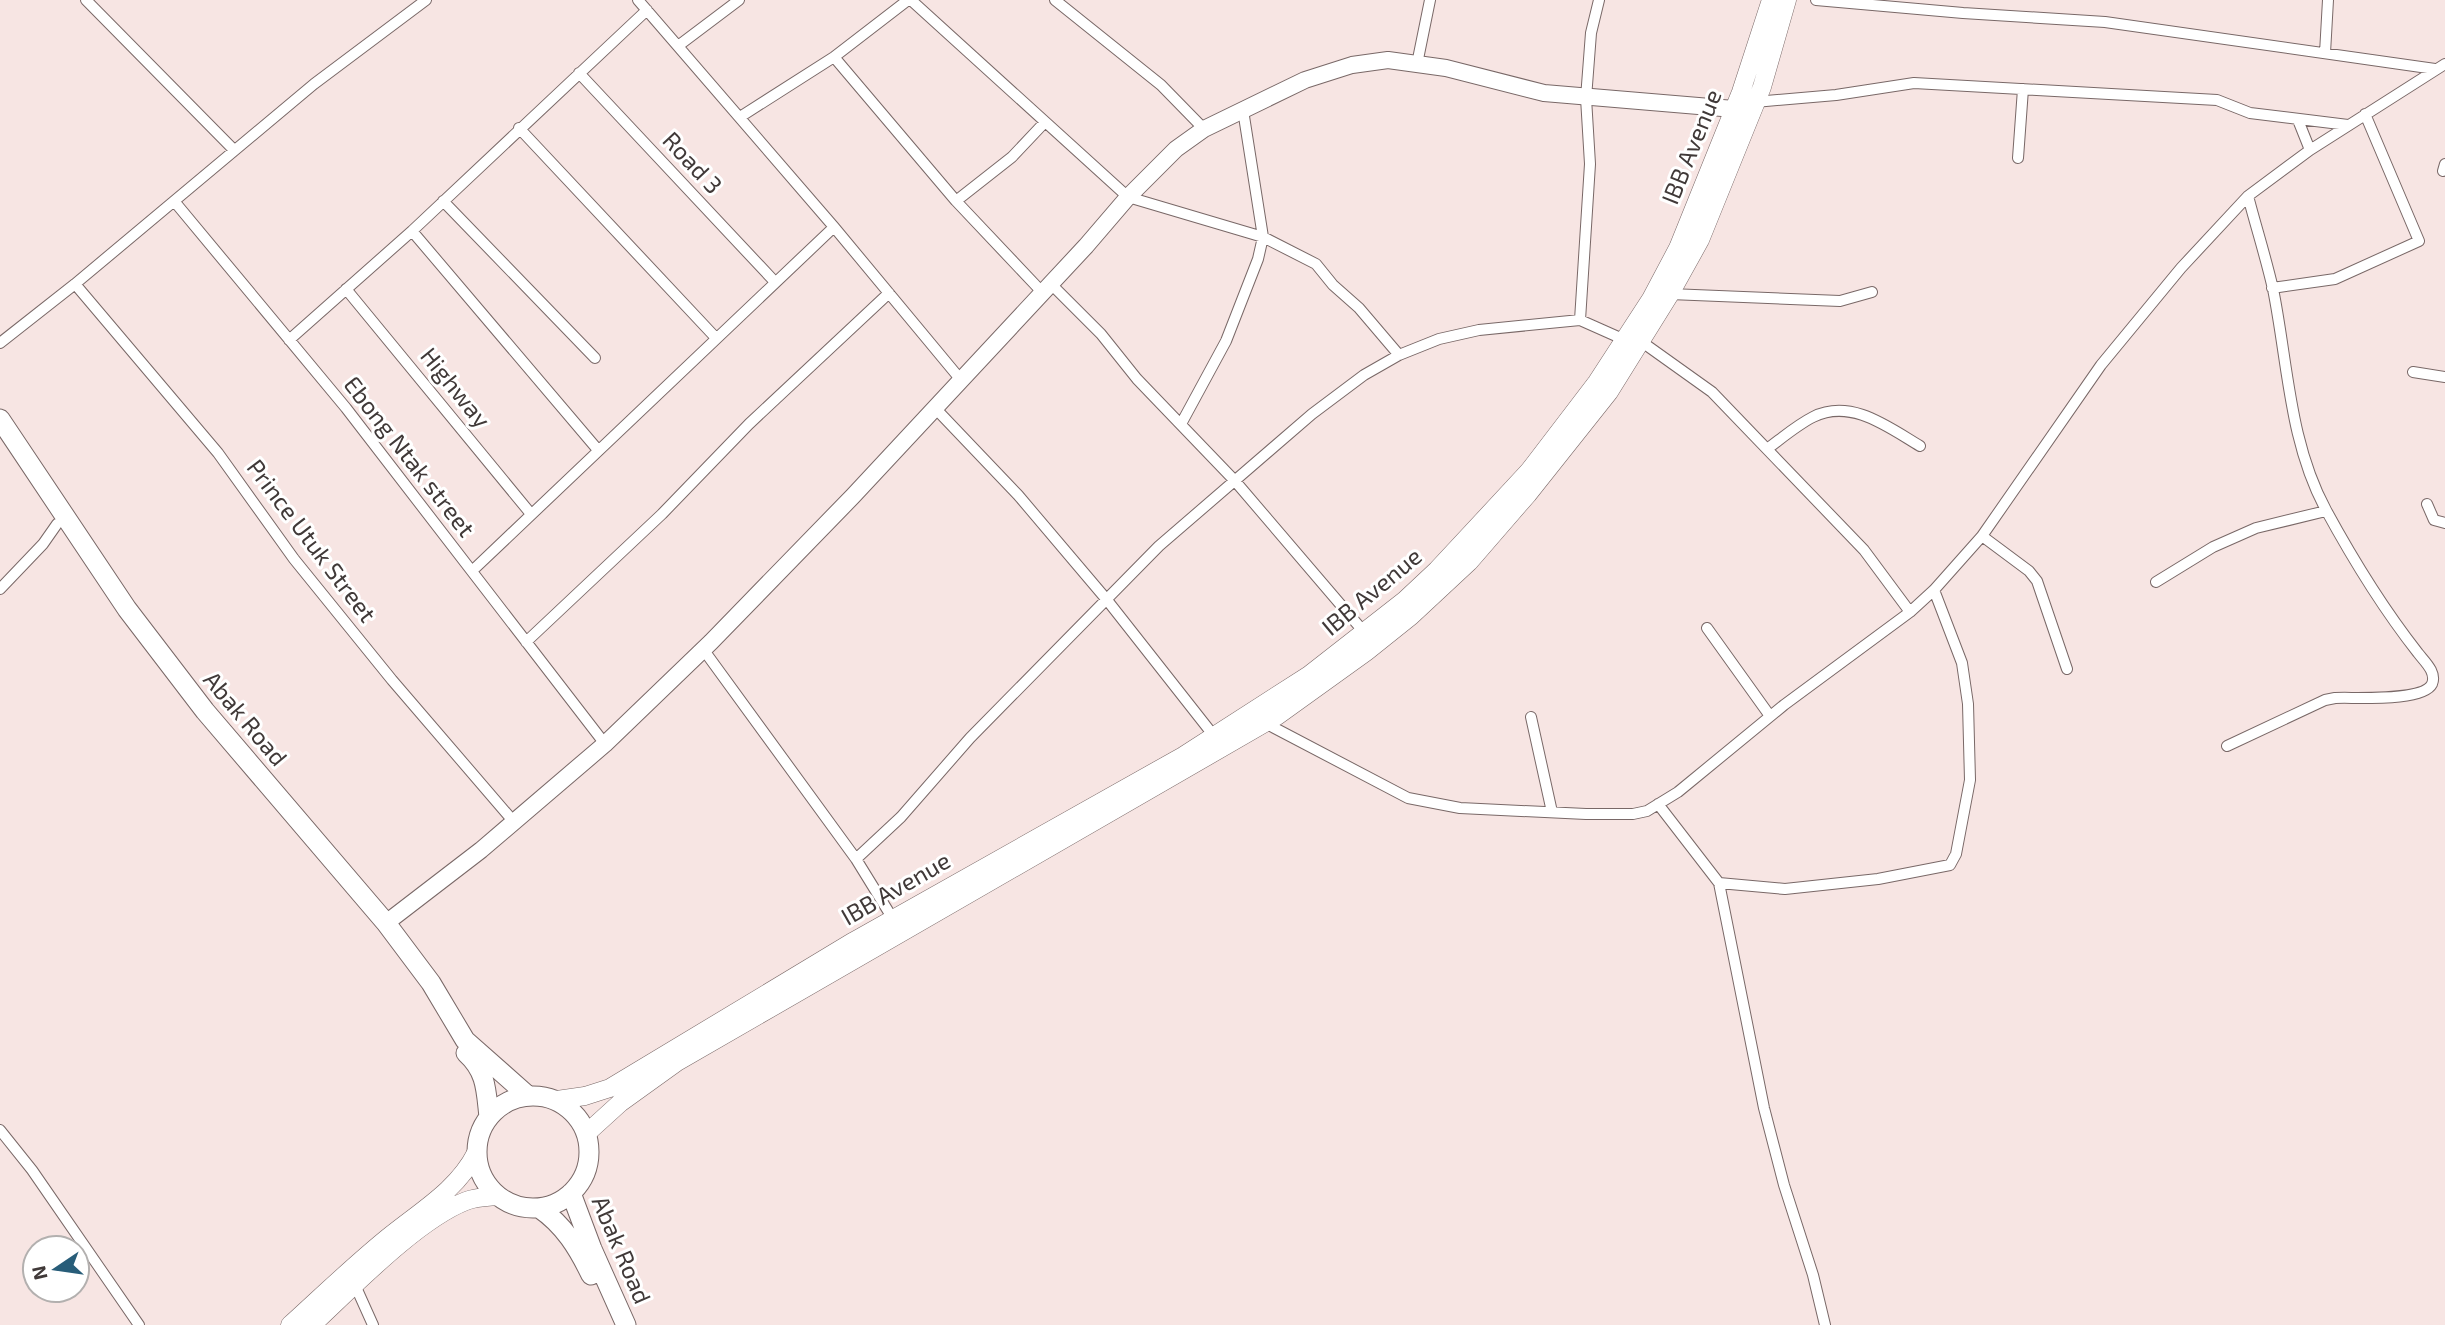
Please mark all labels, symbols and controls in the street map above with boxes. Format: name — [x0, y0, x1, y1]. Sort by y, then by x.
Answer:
street label: IBB Avenue — [1654, 85, 1727, 208]
street label: Road 3 — [657, 125, 729, 199]
street label: Highway — [415, 341, 497, 433]
street label: Ebong Ntak street — [339, 370, 482, 542]
street label: Prince Utuk Street — [242, 453, 383, 627]
street label: IBB Avenue — [1315, 541, 1427, 641]
street label: Abak Road — [198, 665, 294, 771]
street label: IBB Avenue — [835, 845, 955, 931]
street label: Abak Road — [587, 1191, 658, 1308]
north arrow — [21, 1234, 91, 1304]
text: N — [26, 1264, 52, 1282]

